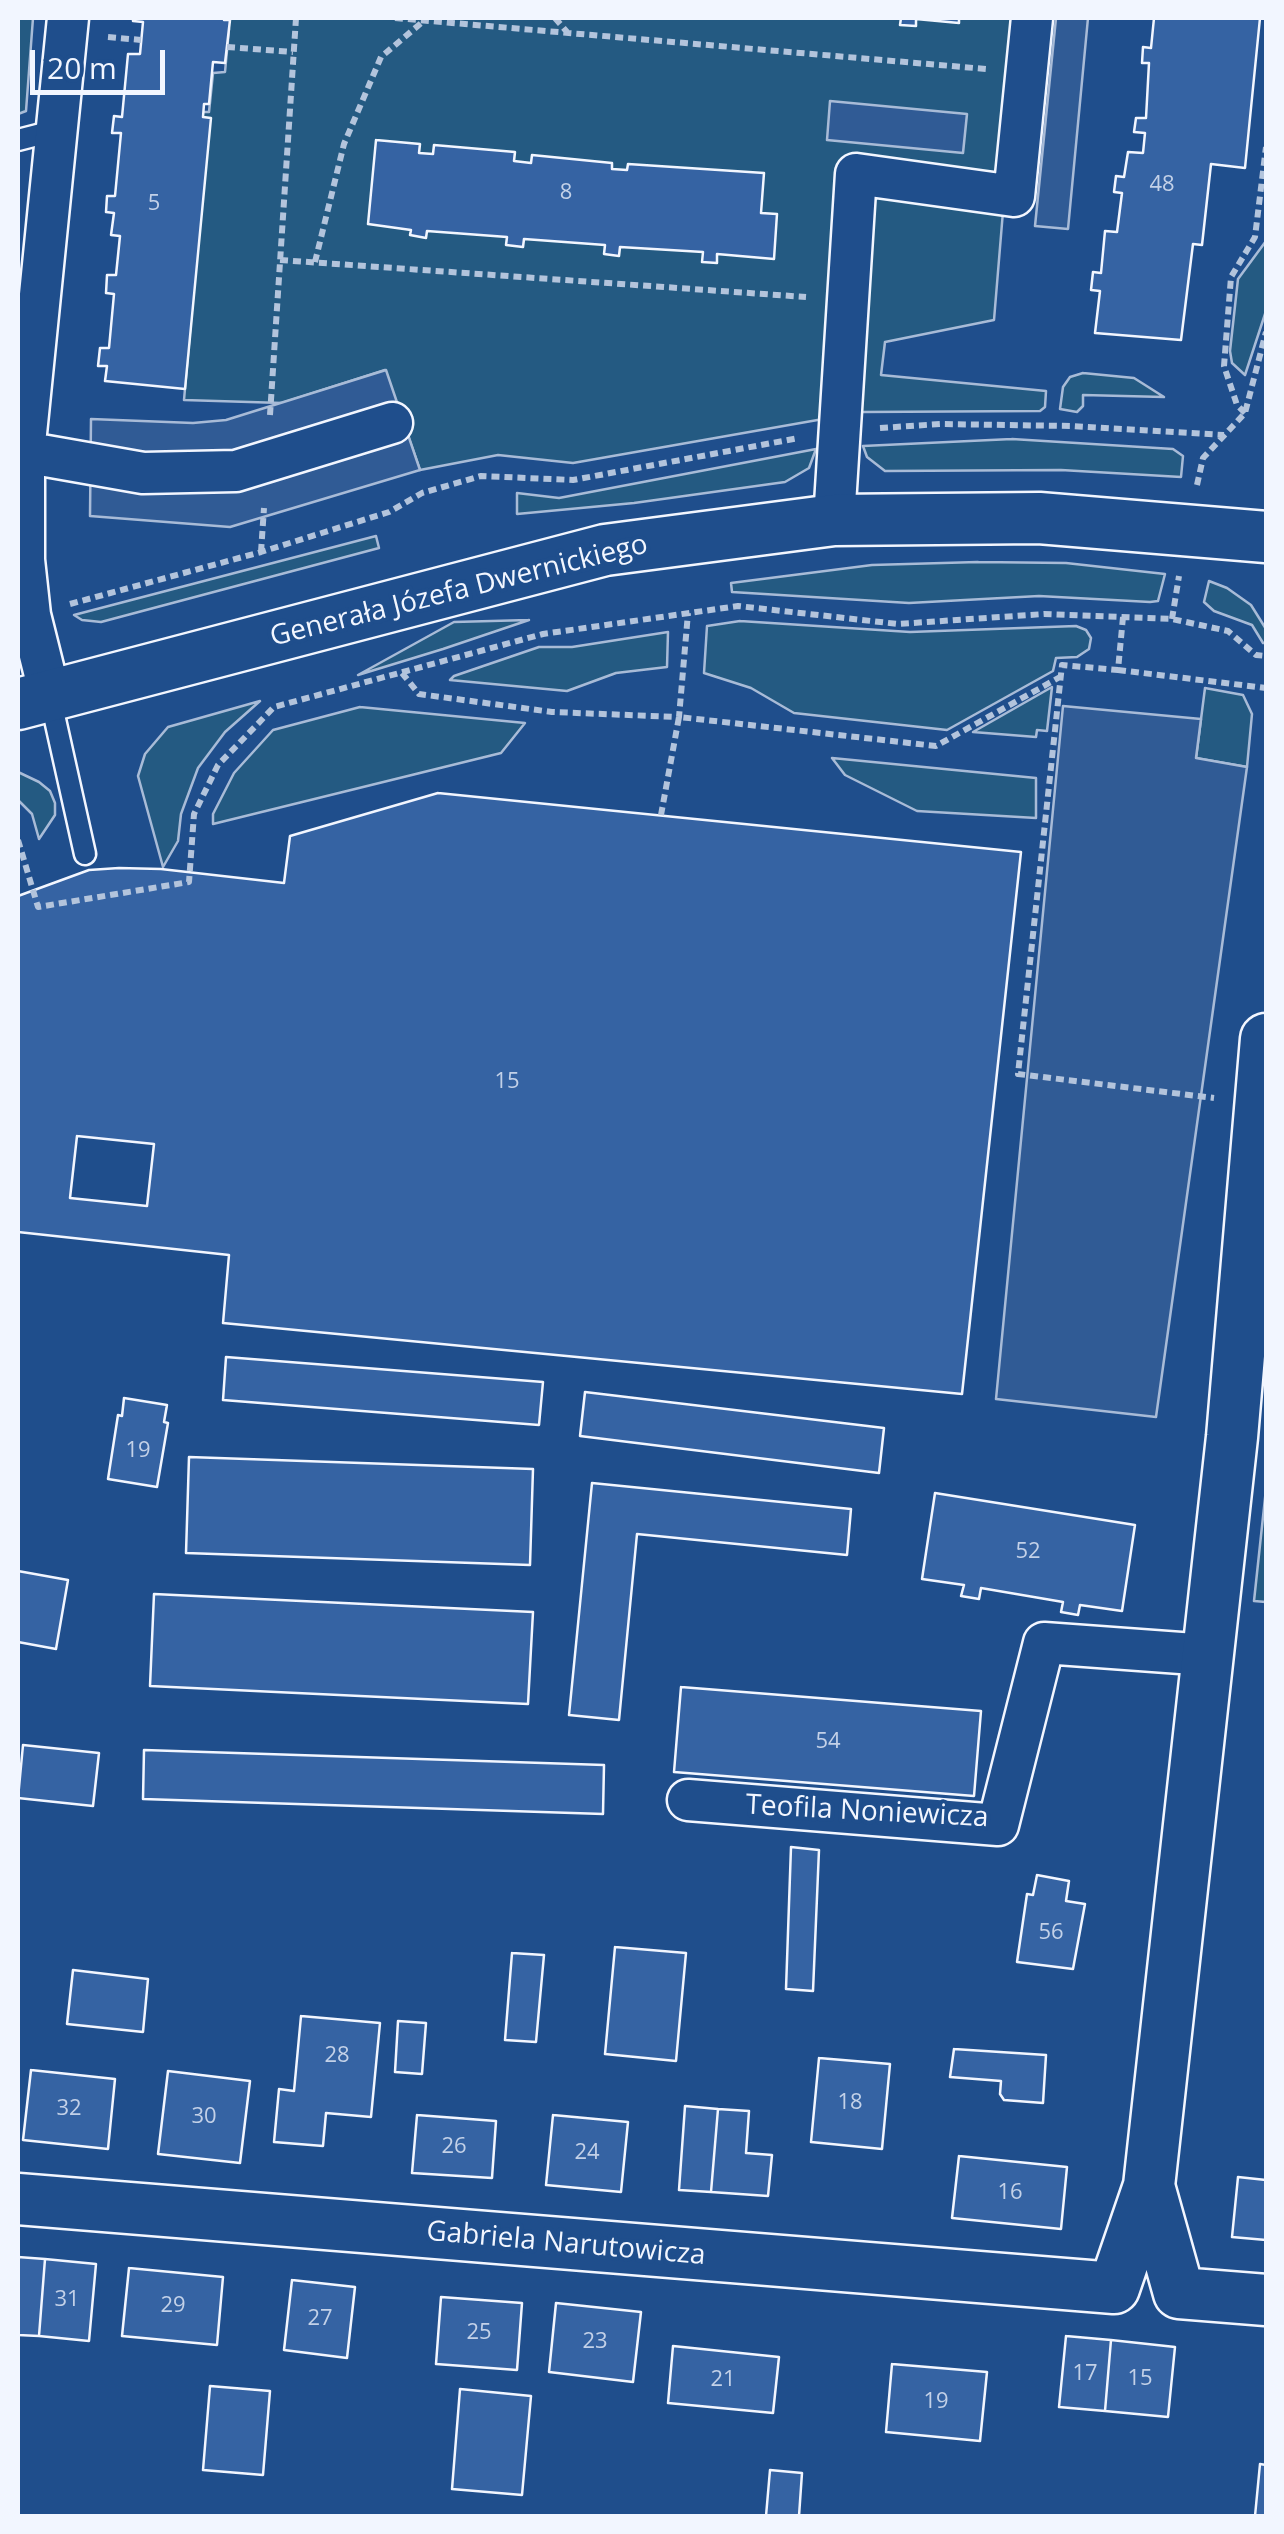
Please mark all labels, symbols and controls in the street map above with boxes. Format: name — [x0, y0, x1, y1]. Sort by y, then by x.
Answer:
scale bar — [35, 30, 170, 92]
text: 20 m — [47, 47, 117, 88]
house number: 48 — [1149, 172, 1175, 198]
house number: 8 — [560, 180, 572, 206]
house number: 5 — [148, 191, 160, 217]
street label: Generała Józefa Dwernickiego — [267, 528, 651, 654]
house number: 15 — [494, 1069, 520, 1095]
house number: 19 — [125, 1438, 151, 1464]
house number: 52 — [1015, 1539, 1041, 1565]
house number: 54 — [815, 1729, 841, 1755]
street label: Teofila Noniewicza — [745, 1789, 989, 1835]
house number: 56 — [1038, 1920, 1064, 1946]
house number: 28 — [324, 2043, 350, 2069]
house number: 18 — [837, 2090, 863, 2116]
house number: 32 — [56, 2096, 82, 2122]
house number: 30 — [191, 2104, 217, 2130]
house number: 26 — [441, 2134, 467, 2160]
house number: 24 — [574, 2140, 600, 2166]
house number: 16 — [997, 2180, 1023, 2206]
street label: Gabriela Narutowicza — [425, 2215, 707, 2273]
house number: 31 — [54, 2287, 80, 2313]
house number: 29 — [160, 2293, 186, 2319]
house number: 27 — [307, 2306, 333, 2332]
house number: 25 — [466, 2320, 492, 2346]
house number: 23 — [582, 2329, 608, 2355]
house number: 17 — [1072, 2361, 1098, 2387]
house number: 15 — [1127, 2366, 1153, 2392]
house number: 21 — [710, 2367, 736, 2393]
house number: 19 — [923, 2389, 949, 2415]

